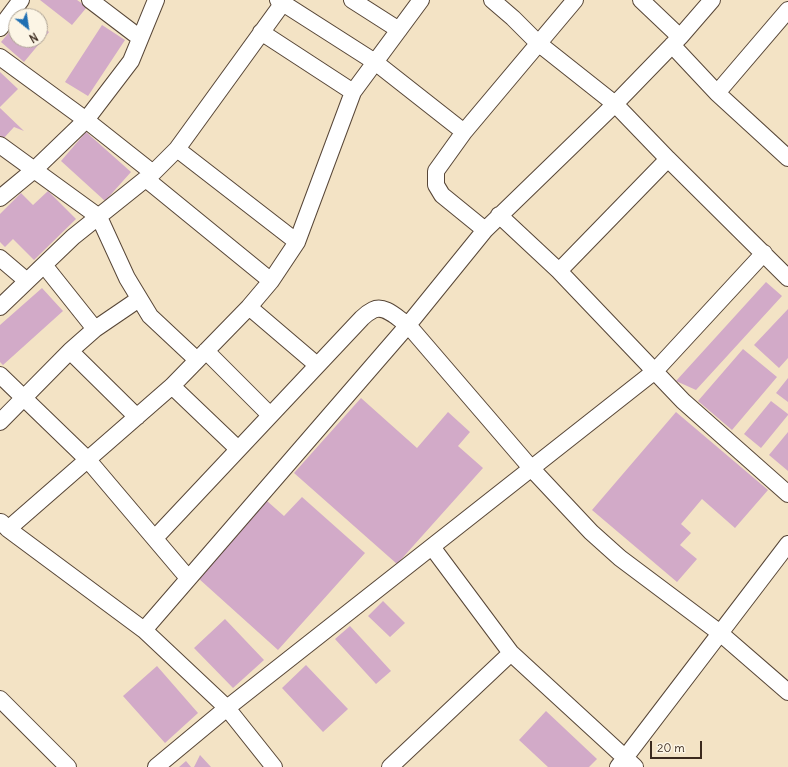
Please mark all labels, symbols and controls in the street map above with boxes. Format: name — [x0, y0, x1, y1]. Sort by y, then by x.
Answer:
north arrow — [8, 8, 48, 48]
text: N — [27, 30, 40, 45]
scale bar — [652, 733, 704, 759]
text: 20 m — [657, 740, 685, 755]

